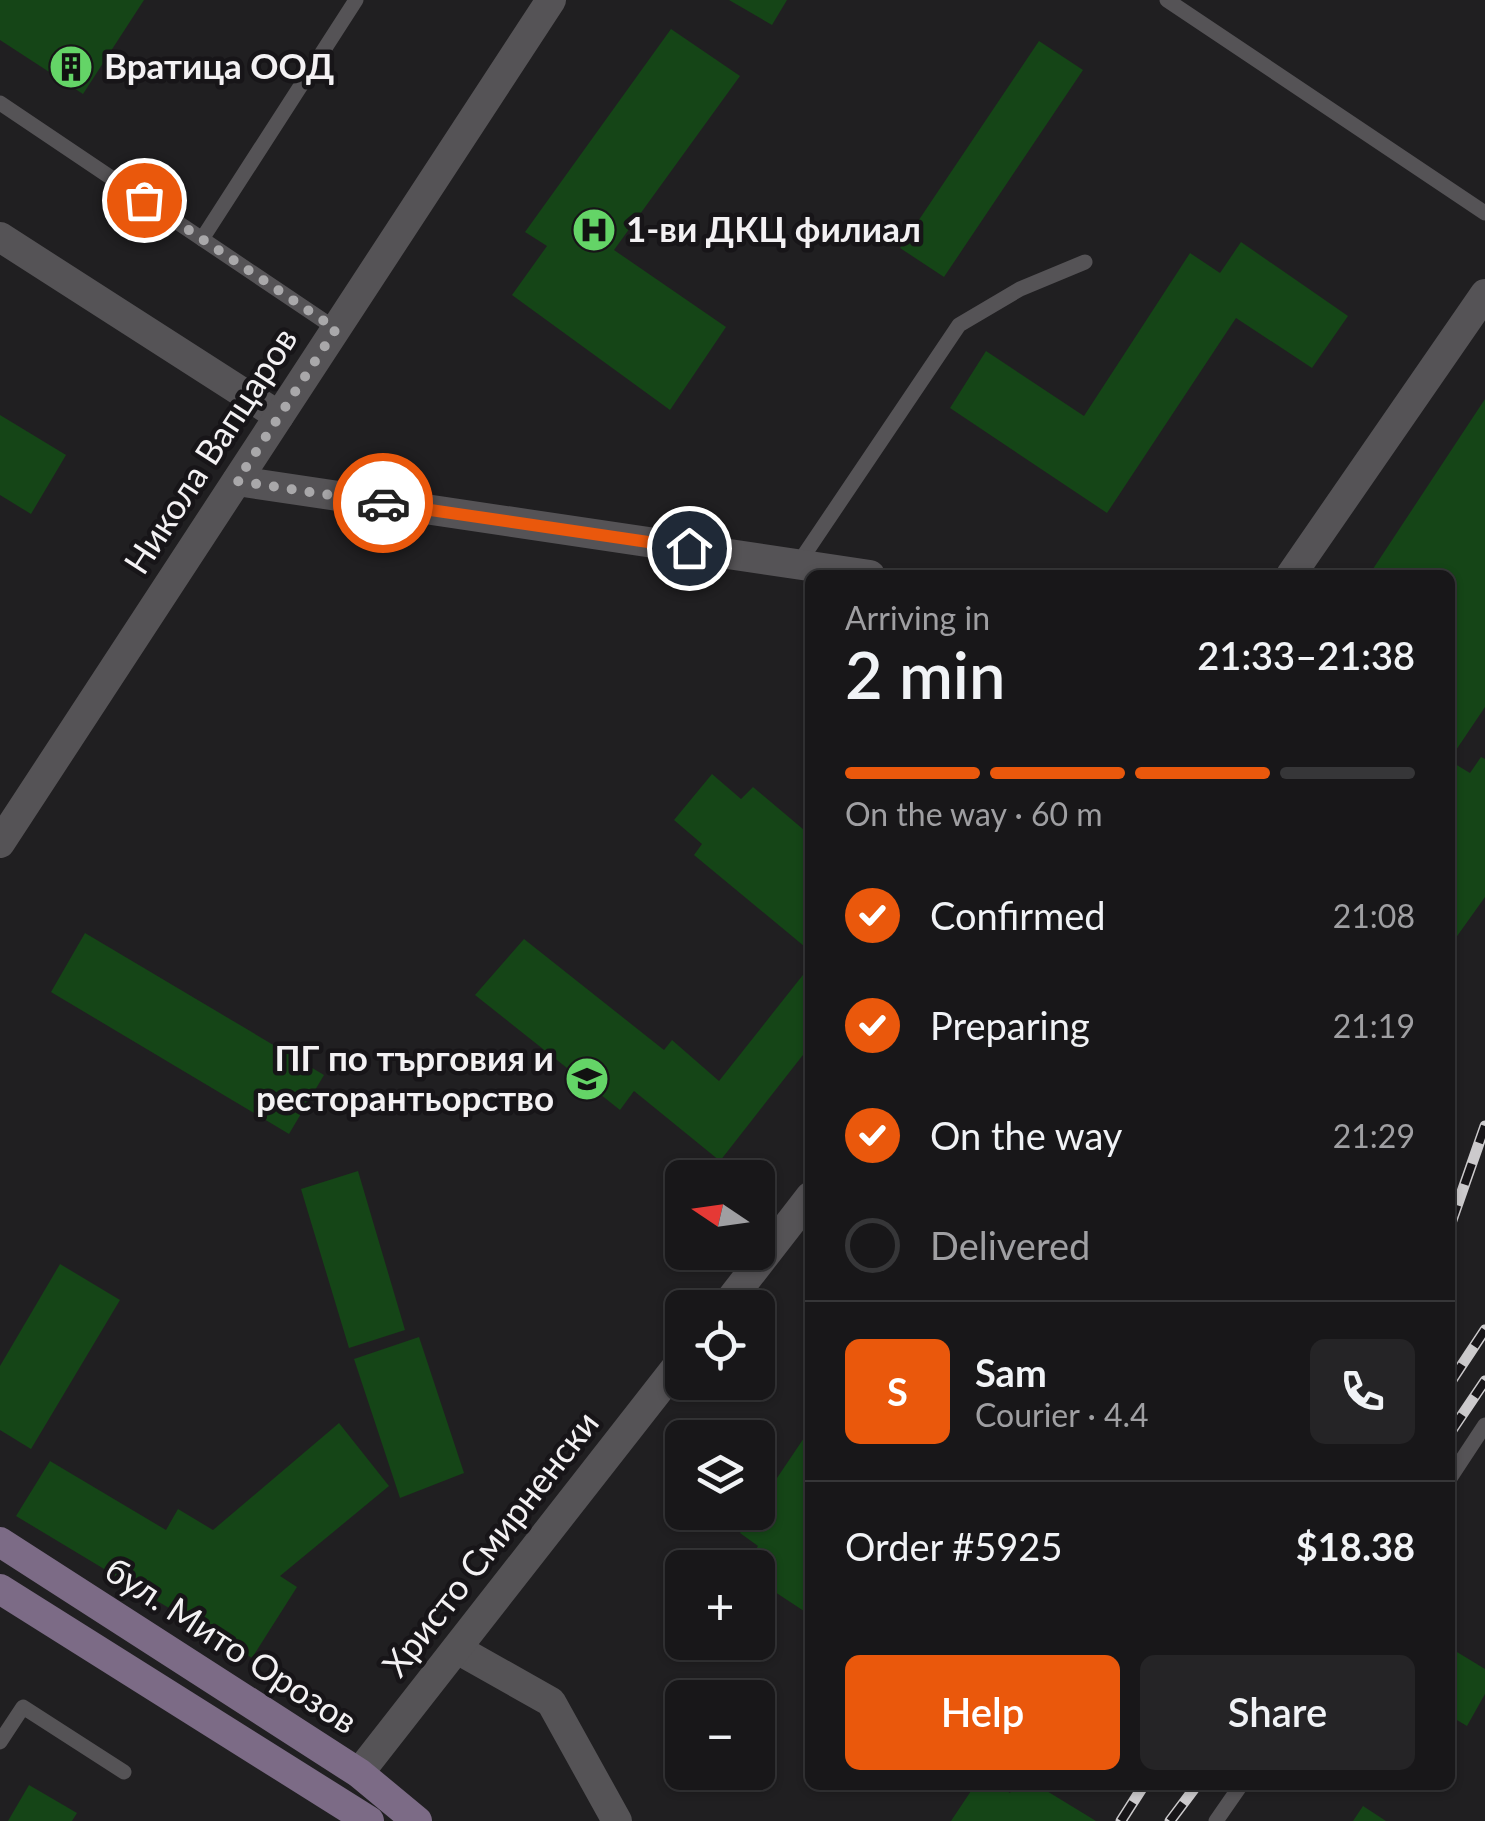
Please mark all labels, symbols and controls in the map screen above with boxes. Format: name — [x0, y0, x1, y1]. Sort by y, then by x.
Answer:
building icon: Вратица ООД — [48, 44, 94, 90]
place label: Вратица ООД — [104, 44, 334, 86]
pin — [102, 158, 187, 243]
icon: bag — [117, 173, 172, 228]
hospital icon: 1-ви ДКЦ филиал — [571, 207, 617, 253]
place label: 1-ви ДКЦ филиал — [626, 207, 921, 249]
street label: Никола Вапцаров — [114, 319, 305, 581]
courier — [333, 453, 433, 553]
icon: car — [356, 476, 411, 531]
pin — [647, 506, 732, 591]
icon: home — [662, 521, 717, 576]
text: Arriving in — [845, 598, 990, 637]
text: 21:33–21:38 — [1197, 632, 1415, 678]
text: 2 min — [845, 635, 1005, 713]
text: On the way · 60 m — [845, 794, 1103, 833]
icon: check — [845, 888, 900, 943]
text: Confirmed — [930, 892, 1106, 938]
text: 21:08 — [1333, 896, 1415, 935]
icon: check — [845, 998, 900, 1053]
text: Preparing — [930, 1002, 1090, 1048]
text: 21:19 — [1333, 1006, 1415, 1045]
place label: ПГ по търговия и ресторантьорство — [256, 1036, 554, 1118]
school or university icon: ПГ по търговия и ресторантьорство — [564, 1056, 610, 1102]
icon: check — [845, 1108, 900, 1163]
text: On the way — [930, 1112, 1122, 1158]
text: 21:29 — [1333, 1116, 1415, 1155]
north arrow — [665, 1160, 775, 1270]
map controls — [665, 1160, 775, 1790]
text: Delivered — [930, 1222, 1090, 1268]
button: locate — [665, 1290, 775, 1400]
button: phone — [1310, 1339, 1415, 1444]
text: Sam — [975, 1349, 1047, 1395]
text: S — [887, 1368, 908, 1414]
text: Courier · 4.4 — [975, 1395, 1149, 1434]
street label: Христо Смирненски — [373, 1402, 606, 1684]
button: layers — [665, 1420, 775, 1530]
text: Order #5925 — [845, 1523, 1062, 1569]
text: $18.38 — [1296, 1523, 1415, 1569]
street label: бул. Мито Орозов — [98, 1547, 366, 1741]
button: + — [665, 1550, 775, 1660]
button: Help — [845, 1655, 1120, 1770]
button: Share — [1140, 1655, 1415, 1770]
button: − — [665, 1680, 775, 1790]

